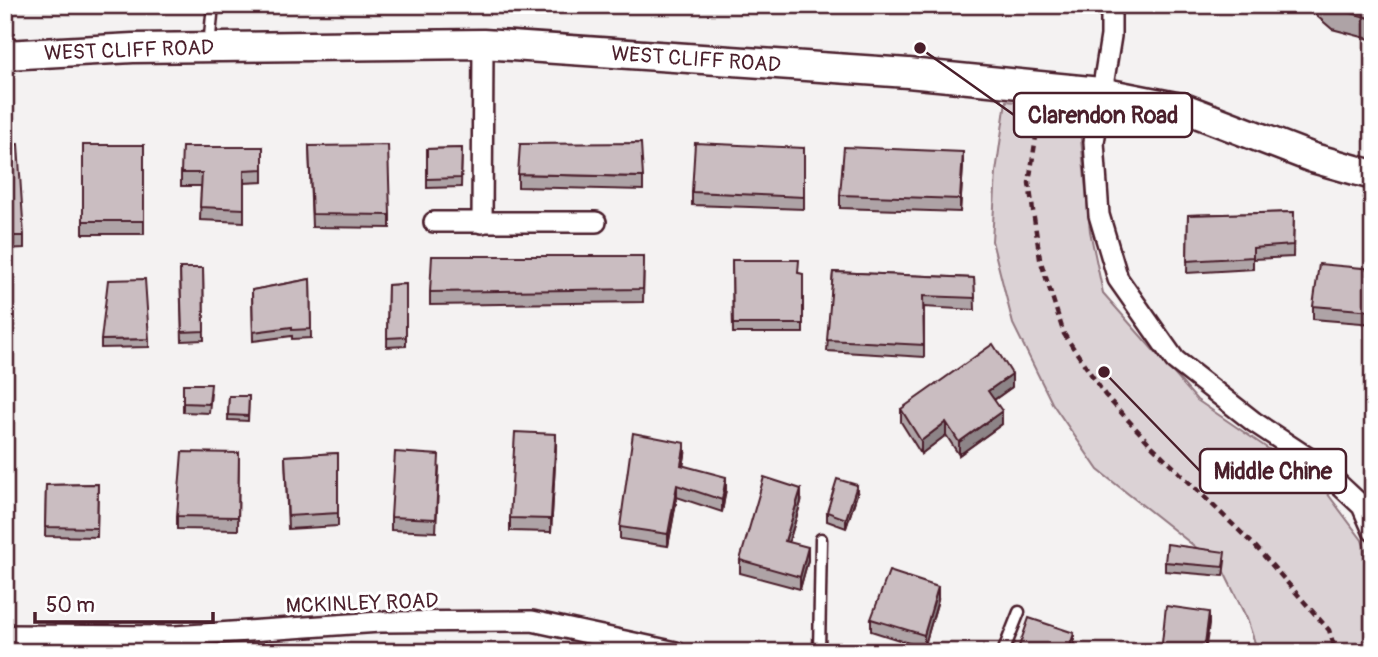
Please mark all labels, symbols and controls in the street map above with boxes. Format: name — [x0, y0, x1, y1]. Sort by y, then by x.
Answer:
street label: WEST CLIFF ROAD — [44, 34, 215, 67]
street label: WEST CLIFF ROAD — [610, 40, 782, 79]
callout: Clarendon Road — [1014, 93, 1192, 137]
text: Clarendon Road — [1028, 101, 1178, 130]
callout: Middle Chine — [1200, 449, 1346, 493]
text: Middle Chine — [1214, 457, 1333, 486]
scale bar — [35, 580, 214, 624]
street label: MCKINLEY ROAD — [285, 587, 439, 620]
text: 50 m — [46, 592, 95, 619]

